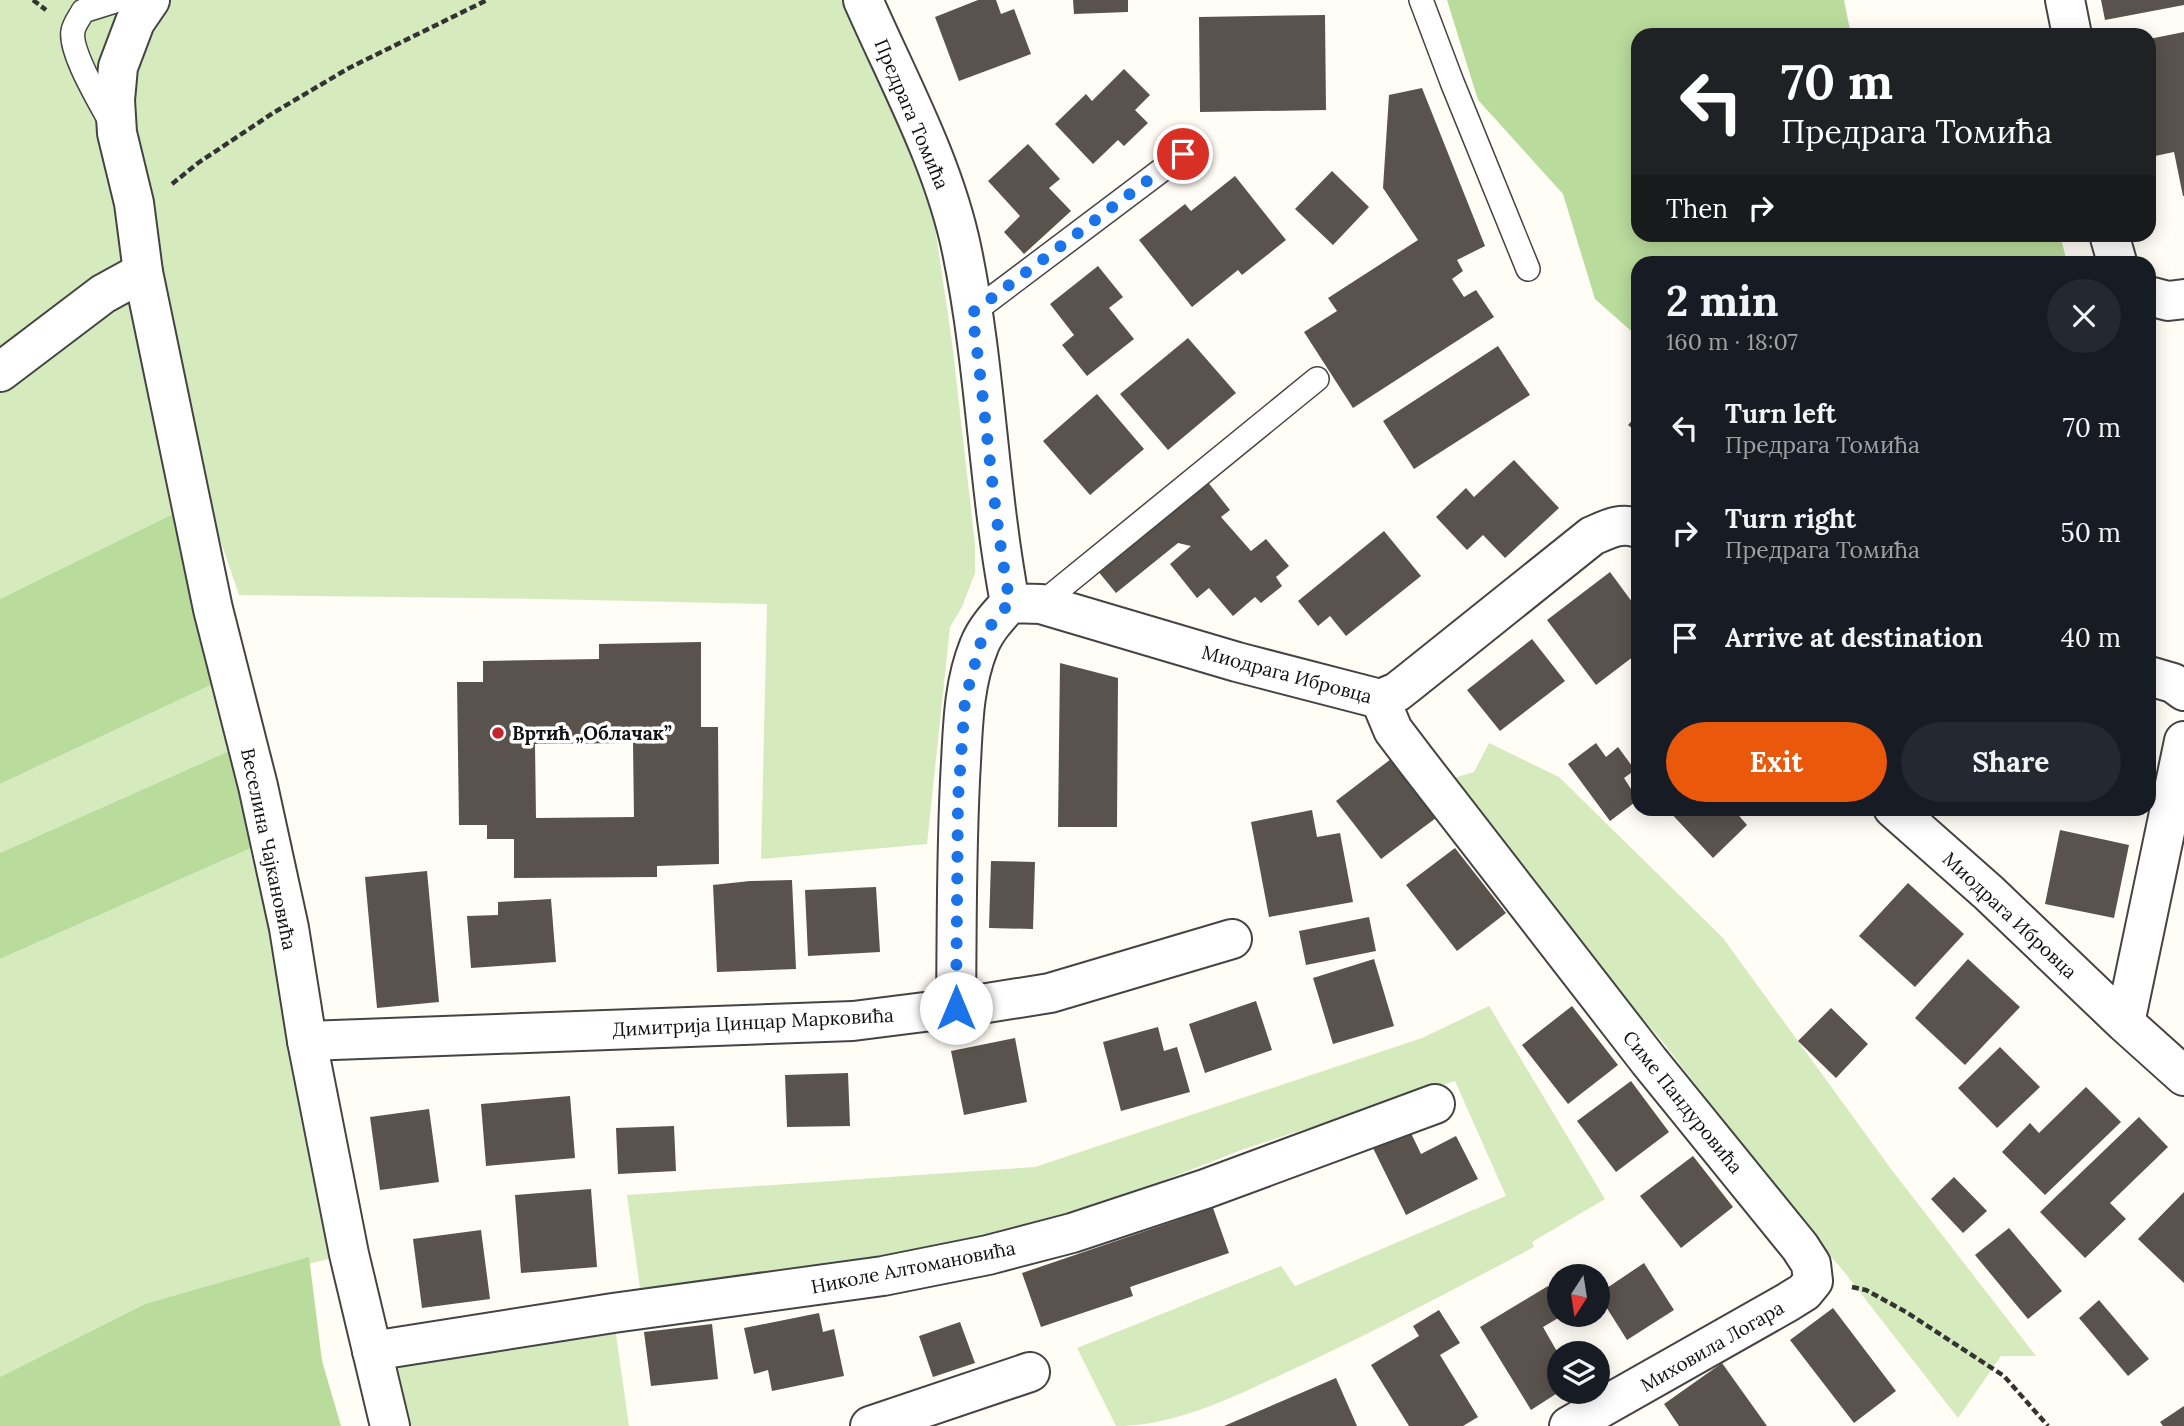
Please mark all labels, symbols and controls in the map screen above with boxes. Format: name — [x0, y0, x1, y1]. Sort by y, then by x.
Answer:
street label: Предрага Томића — [869, 35, 955, 193]
text: 70 m — [1781, 50, 1893, 112]
icon: left — [1666, 56, 1757, 147]
text: Предрага Томића — [1781, 111, 2052, 152]
pin — [1153, 124, 1213, 184]
icon: arrive — [1164, 135, 1202, 173]
icon: right — [1742, 189, 1780, 227]
text: Then — [1666, 192, 1728, 225]
text: 2 min — [1666, 274, 1779, 328]
button: close — [2047, 279, 2121, 353]
text: 160 m · 18:07 — [1666, 327, 1798, 356]
text: Turn left — [1725, 397, 1836, 430]
icon: left — [1666, 409, 1704, 447]
text: 70 m — [2063, 411, 2121, 444]
text: Предрага Томића — [1725, 430, 1920, 459]
text: Turn right — [1725, 502, 1856, 535]
icon: right — [1666, 514, 1704, 552]
text: 50 m — [2061, 516, 2121, 549]
text: Предрага Томића — [1725, 535, 1920, 564]
icon: arrive — [1666, 619, 1704, 657]
text: Arrive at destination — [1725, 621, 1983, 654]
text: 40 m — [2061, 621, 2121, 654]
street label: Миодрага Ибровца — [1199, 640, 1375, 708]
place label: Вртић „Облачак” — [512, 721, 672, 745]
button: Exit — [1666, 722, 1887, 802]
button: Share — [1901, 722, 2121, 802]
marker: Вртић „Облачак” — [490, 725, 506, 741]
street label: Веселина Чајкановића — [236, 746, 302, 952]
street label: Миодрага Ибровца — [1938, 847, 2082, 984]
position arrow — [919, 971, 993, 1045]
street label: Димитрија Цинцар Марковића — [612, 1003, 895, 1041]
street label: Симе Пандуровића — [1618, 1026, 1748, 1179]
street label: Николе Алтомановића — [809, 1235, 1017, 1299]
north arrow — [1547, 1264, 1610, 1326]
map controls — [1547, 1264, 1610, 1404]
street label: Миховила Логара — [1636, 1295, 1788, 1397]
button: layers — [1547, 1341, 1610, 1404]

